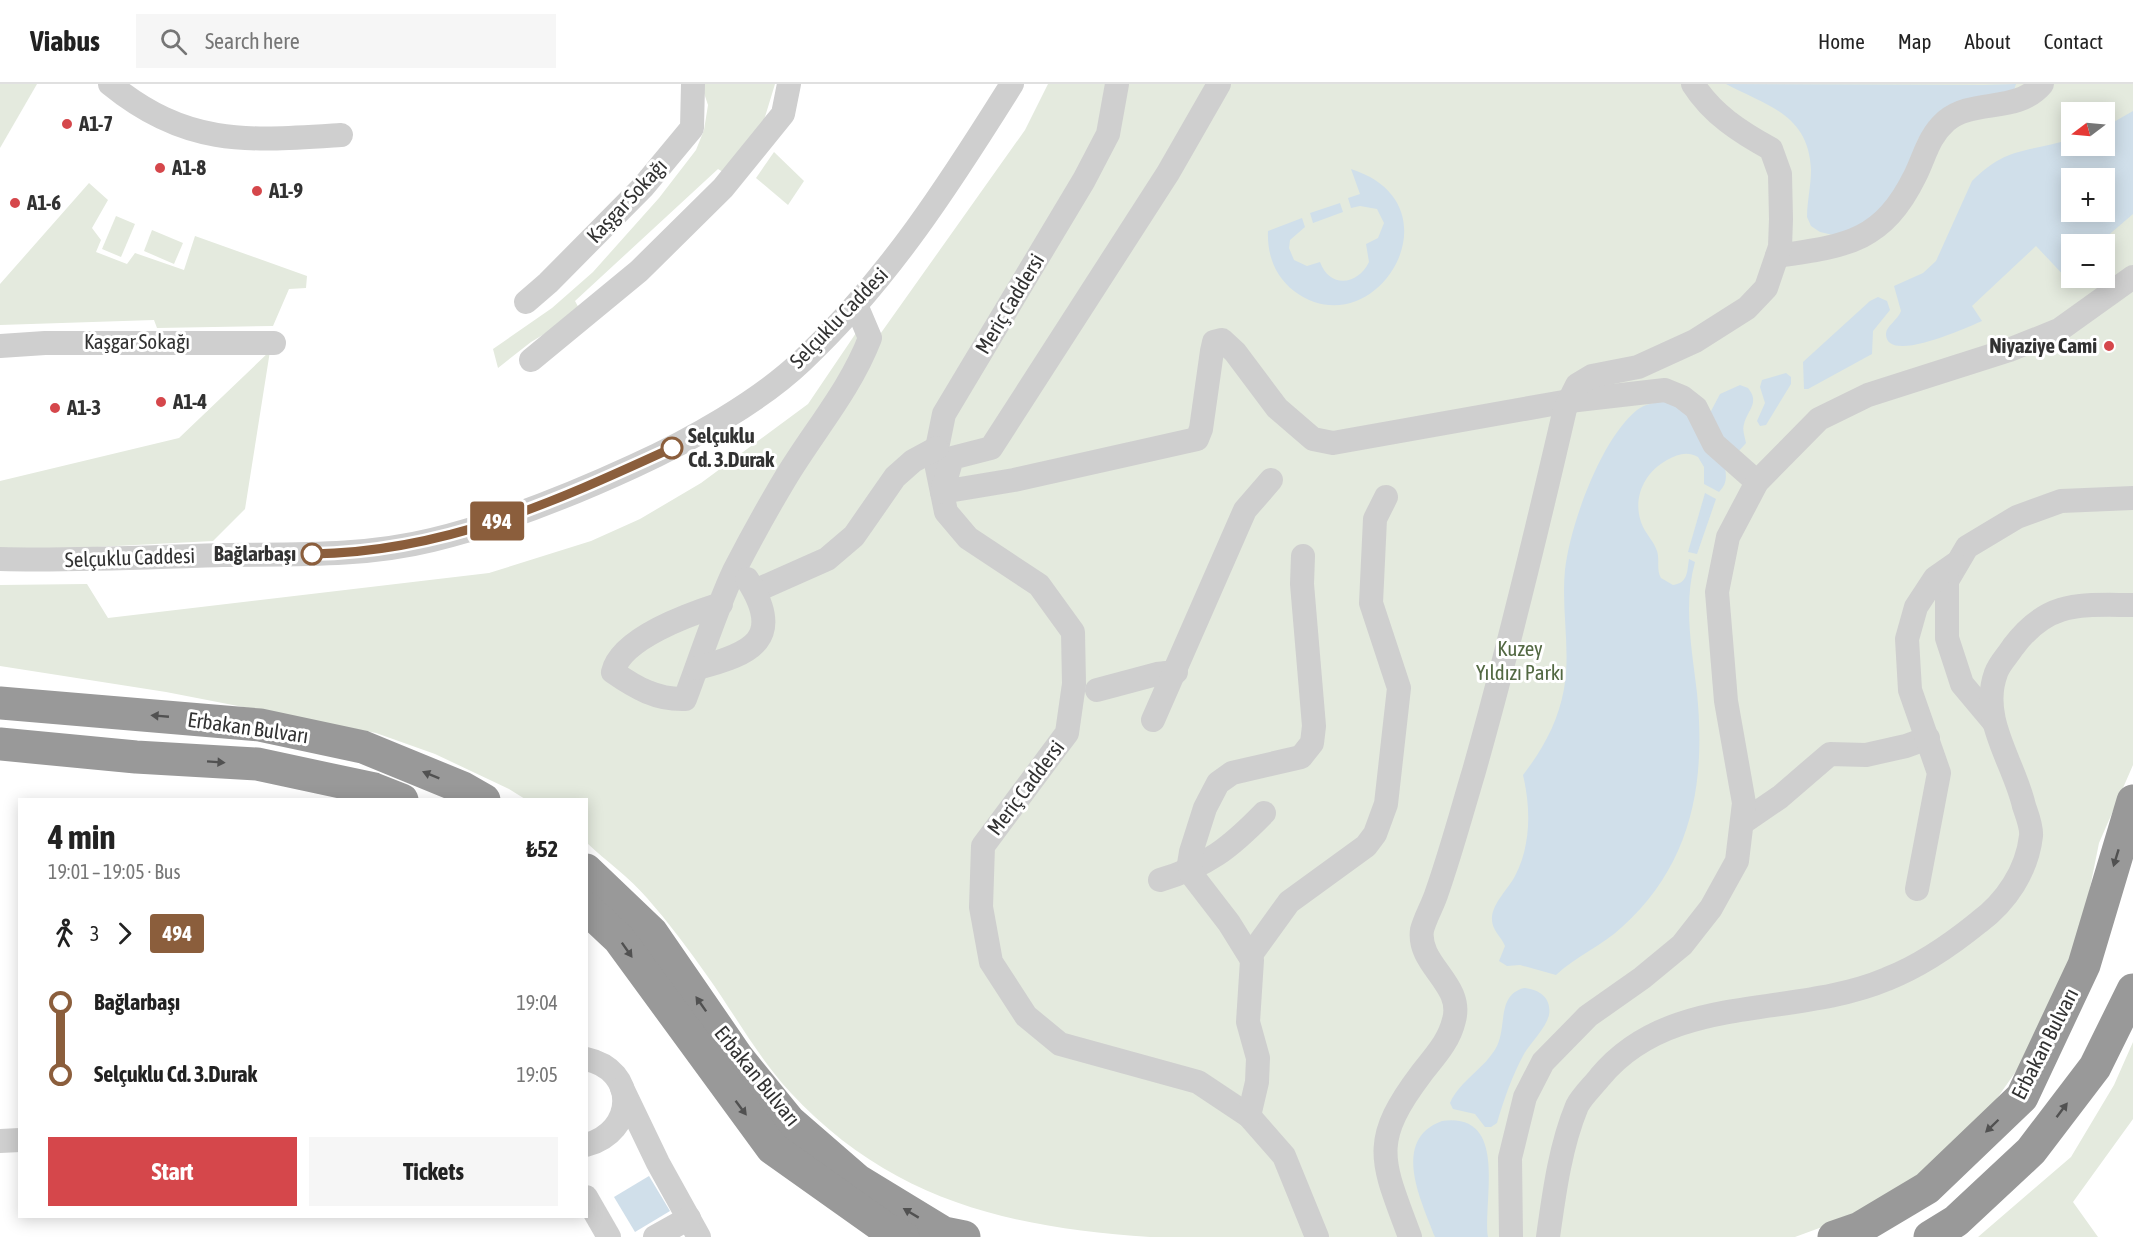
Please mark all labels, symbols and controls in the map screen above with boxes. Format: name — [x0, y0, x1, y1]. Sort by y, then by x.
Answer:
search box — [136, 14, 556, 68]
text: Viabus — [30, 25, 100, 57]
icon: search — [157, 25, 190, 58]
text: Search here — [205, 28, 300, 54]
text: Home — [1818, 29, 1865, 53]
text: Map — [1898, 29, 1932, 53]
text: About — [1965, 29, 2011, 53]
text: Contact — [2044, 29, 2103, 53]
north arrow — [2061, 102, 2115, 156]
map controls — [2061, 102, 2115, 288]
place label: A1-7 — [78, 111, 113, 135]
marker: A1-7 — [60, 117, 74, 131]
street label: Kaşgar Sokağı — [581, 153, 671, 247]
place label: A1-8 — [171, 155, 206, 179]
marker: A1-8 — [153, 161, 167, 175]
button: + — [2061, 168, 2115, 222]
place label: A1-9 — [268, 178, 303, 202]
marker: A1-9 — [250, 184, 264, 198]
place label: A1-6 — [26, 190, 61, 214]
marker: A1-6 — [8, 196, 22, 210]
button: − — [2061, 234, 2115, 288]
street label: Meriç Caddersi — [970, 249, 1048, 358]
street label: Selçuklu Caddesi — [784, 262, 892, 373]
street label: Kaşgar Sokağı — [84, 329, 190, 353]
place label: Niyaziye Cami — [1989, 333, 2097, 357]
marker: Niyaziye Cami — [2102, 339, 2116, 353]
place label: A1-4 — [172, 389, 207, 413]
place label: A1-3 — [66, 395, 101, 419]
marker: A1-4 — [154, 395, 168, 409]
marker: A1-3 — [48, 401, 62, 415]
place label: Selçuklu Cd. 3.Durak — [688, 423, 775, 471]
marker: Selçuklu Cd. 3.Durak — [661, 437, 683, 459]
line badge: 494 — [462, 502, 532, 540]
text: 494 — [482, 509, 512, 533]
place label: Bağlarbaşı — [214, 541, 296, 565]
street label: Selçuklu Caddesi — [64, 543, 196, 571]
marker: Bağlarbaşı — [301, 543, 323, 565]
park label: Kuzey Yıldızı Parkı — [1476, 636, 1564, 684]
street label: Erbakan Bulvarı — [186, 707, 310, 747]
one-way arrow — [150, 711, 169, 721]
street label: Meriç Caddersi — [982, 735, 1069, 839]
one-way arrow — [206, 757, 225, 767]
one-way arrow — [422, 770, 440, 779]
text: 4 min — [48, 818, 115, 856]
text: ₺52 — [526, 836, 558, 862]
one-way arrow — [2111, 849, 2120, 867]
text: 19:01 – 19:05 · Bus — [48, 860, 181, 883]
icon: walk — [48, 917, 81, 950]
icon: forward — [108, 917, 141, 950]
text: 494 — [162, 921, 192, 945]
text: 3 — [90, 922, 99, 945]
one-way arrow — [621, 942, 633, 958]
street label: Erbakan Bulvarı — [2006, 984, 2082, 1103]
text: Bağlarbaşı — [94, 989, 180, 1015]
text: 19:04 — [516, 991, 558, 1014]
one-way arrow — [695, 997, 707, 1013]
street label: Erbakan Bulvarı — [710, 1021, 805, 1130]
text: Selçuklu Cd. 3.Durak — [94, 1061, 257, 1087]
text: 19:05 — [516, 1063, 558, 1086]
one-way arrow — [735, 1100, 748, 1116]
one-way arrow — [2056, 1102, 2069, 1118]
one-way arrow — [1984, 1119, 1999, 1133]
button: Start — [48, 1137, 297, 1206]
button: Tickets — [309, 1137, 558, 1206]
one-way arrow — [903, 1208, 919, 1219]

